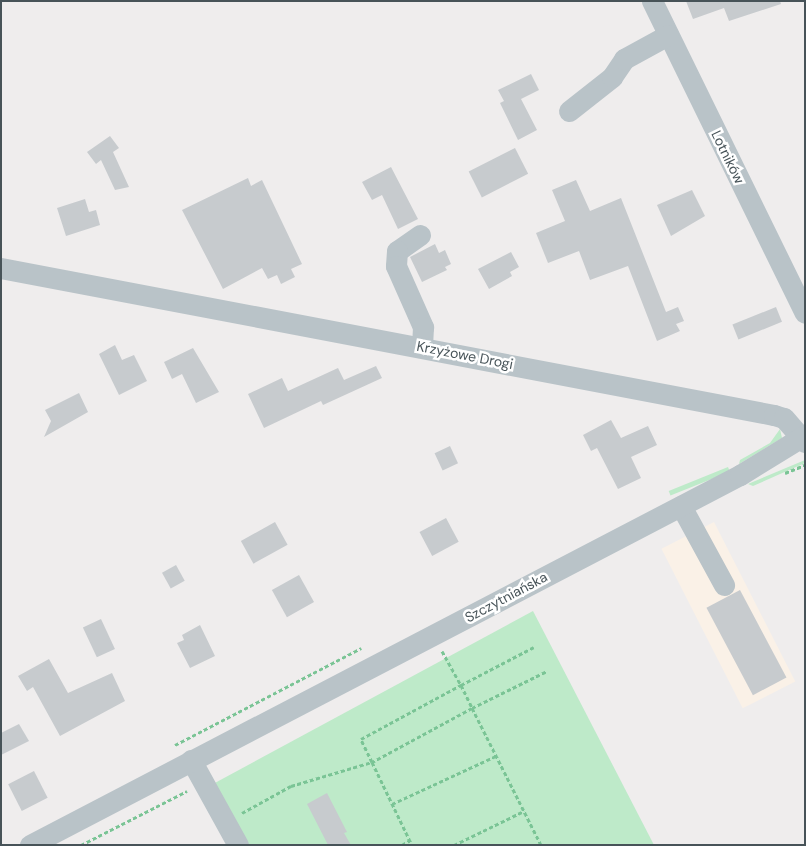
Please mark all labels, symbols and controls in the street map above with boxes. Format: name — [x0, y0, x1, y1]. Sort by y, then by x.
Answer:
street label: Lotników — [708, 128, 748, 186]
street label: Krzyżowe Drogi — [415, 337, 515, 373]
street label: Szczytniańska — [462, 568, 550, 626]

